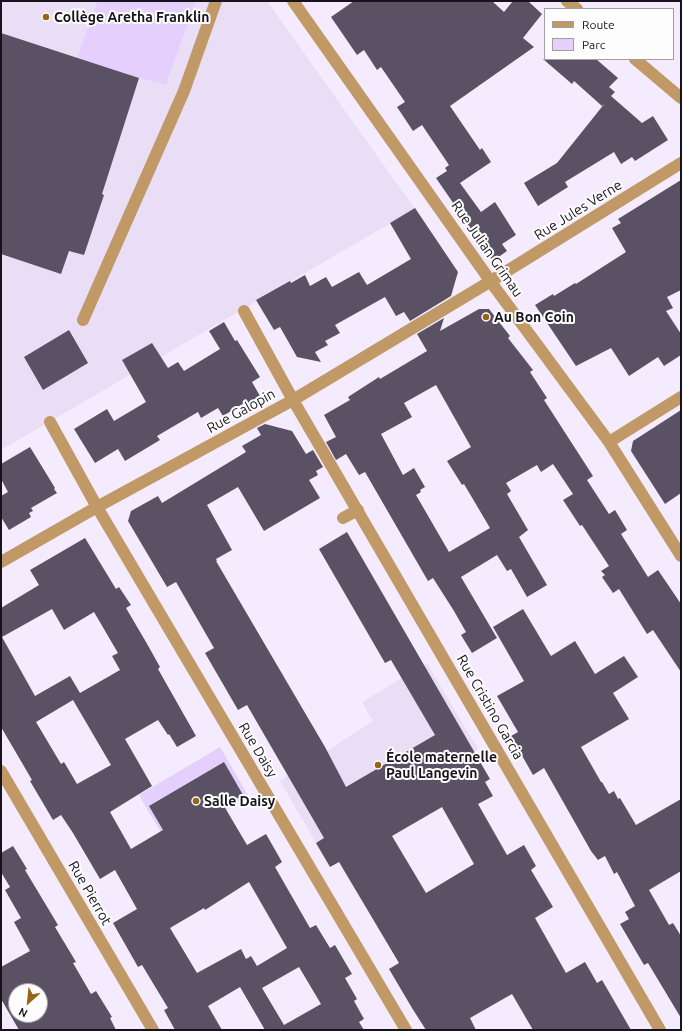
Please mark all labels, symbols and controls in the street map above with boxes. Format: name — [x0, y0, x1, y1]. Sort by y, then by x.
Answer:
legend — [544, 8, 674, 60]
place label: Collège Aretha Franklin — [54, 9, 209, 25]
marker: Collège Aretha Franklin — [41, 12, 51, 22]
text: Route — [582, 18, 615, 31]
text: Parc — [582, 38, 605, 51]
street label: Rue Jules Verne — [531, 176, 625, 244]
street label: Rue Julian Grimau — [448, 198, 526, 300]
place label: Au Bon Coin — [494, 309, 574, 325]
marker: Au Bon Coin — [481, 312, 491, 322]
street label: Rue Galopin — [204, 385, 278, 437]
street label: Rue Cristino Garcia — [453, 652, 527, 762]
street label: Rue Daisy — [235, 720, 281, 780]
place label: École maternelle Paul Langevin — [386, 749, 497, 782]
marker: École maternelle Paul Langevin — [373, 760, 383, 770]
place label: Salle Daisy — [204, 793, 275, 809]
marker: Salle Daisy — [191, 796, 201, 806]
street label: Rue Pierrot — [65, 858, 115, 928]
north arrow — [8, 983, 48, 1023]
text: N — [17, 1006, 29, 1020]

